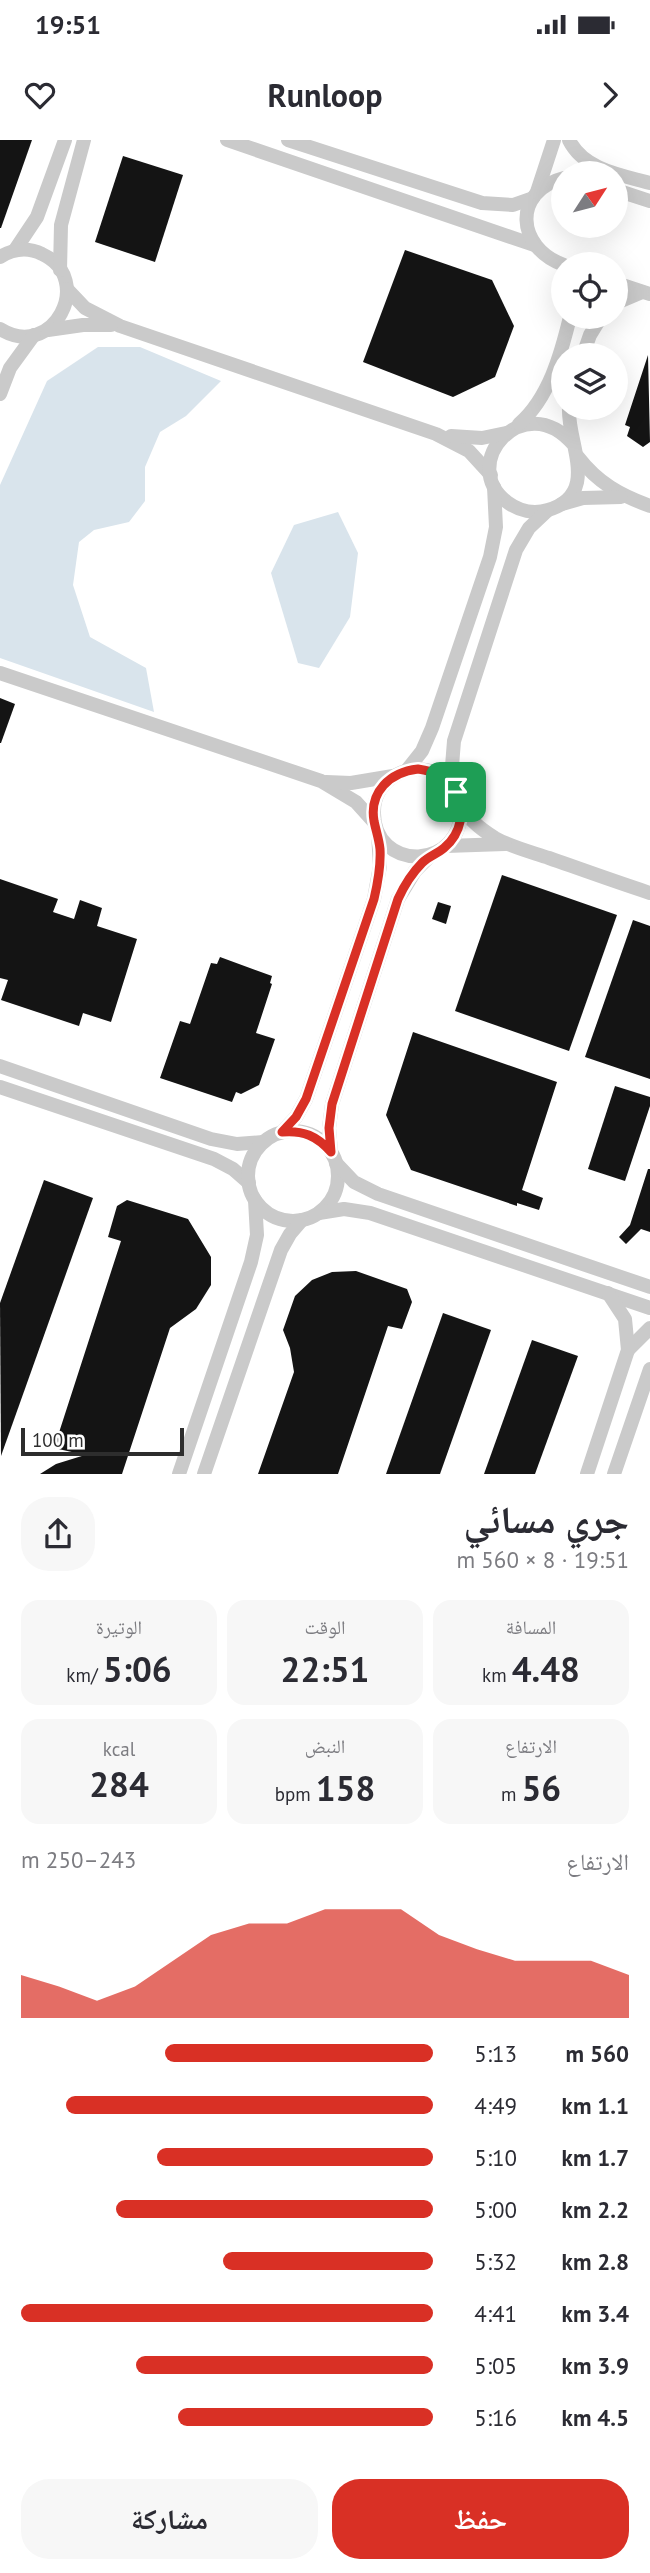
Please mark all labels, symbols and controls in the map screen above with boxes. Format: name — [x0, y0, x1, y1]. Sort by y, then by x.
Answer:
text: 19:51 — [35, 8, 101, 41]
text: Runloop — [268, 74, 383, 116]
icon: heart — [21, 76, 59, 114]
icon: forward — [591, 76, 629, 114]
north arrow — [551, 161, 628, 238]
map controls — [551, 161, 628, 420]
button: locate — [551, 252, 628, 329]
button: layers — [551, 343, 628, 420]
pin — [426, 762, 486, 822]
icon: arrive — [437, 773, 475, 811]
scale bar — [21, 1425, 184, 1457]
text: 100 m — [32, 1428, 84, 1452]
text: جري مسائي — [463, 1494, 629, 1543]
button: share — [21, 1497, 95, 1571]
text: 19:51 · 8 × 560 m — [456, 1545, 629, 1574]
text: الوتيرة — [96, 1615, 142, 1639]
text: الوقت — [305, 1615, 345, 1639]
text: المسافة — [506, 1615, 556, 1639]
text: 5:06 — [103, 1646, 172, 1692]
text: 22:51 — [281, 1646, 369, 1692]
text: 4.48 — [512, 1646, 580, 1692]
text: /km — [66, 1663, 103, 1687]
text: km — [482, 1663, 512, 1687]
text: النبض — [305, 1734, 345, 1758]
text: الارتفاع — [505, 1734, 557, 1758]
text: kcal — [103, 1737, 135, 1761]
text: 284 — [89, 1761, 149, 1807]
text: 158 — [316, 1765, 375, 1811]
text: 56 — [521, 1765, 561, 1811]
text: bpm — [275, 1782, 316, 1806]
text: m — [501, 1782, 521, 1806]
text: 243–250 m — [21, 1845, 136, 1874]
text: الارتفاع — [566, 1847, 629, 1876]
text: 5:13 — [474, 2039, 517, 2068]
text: 560 m — [566, 2039, 629, 2068]
text: 4:49 — [474, 2091, 517, 2120]
text: 1.1 km — [562, 2091, 629, 2120]
text: 5:10 — [474, 2143, 517, 2172]
text: 1.7 km — [562, 2143, 629, 2172]
text: 5:00 — [474, 2195, 517, 2224]
text: 2.2 km — [562, 2195, 629, 2224]
text: 5:32 — [474, 2247, 517, 2276]
text: 2.8 km — [562, 2247, 629, 2276]
text: 4:41 — [474, 2299, 517, 2328]
text: 3.4 km — [562, 2299, 629, 2328]
text: 5:05 — [474, 2351, 517, 2380]
text: 3.9 km — [562, 2351, 629, 2380]
text: 5:16 — [474, 2403, 517, 2432]
text: 4.5 km — [562, 2403, 629, 2432]
button: مشاركة — [21, 2479, 318, 2559]
button: حفظ — [332, 2479, 629, 2559]

